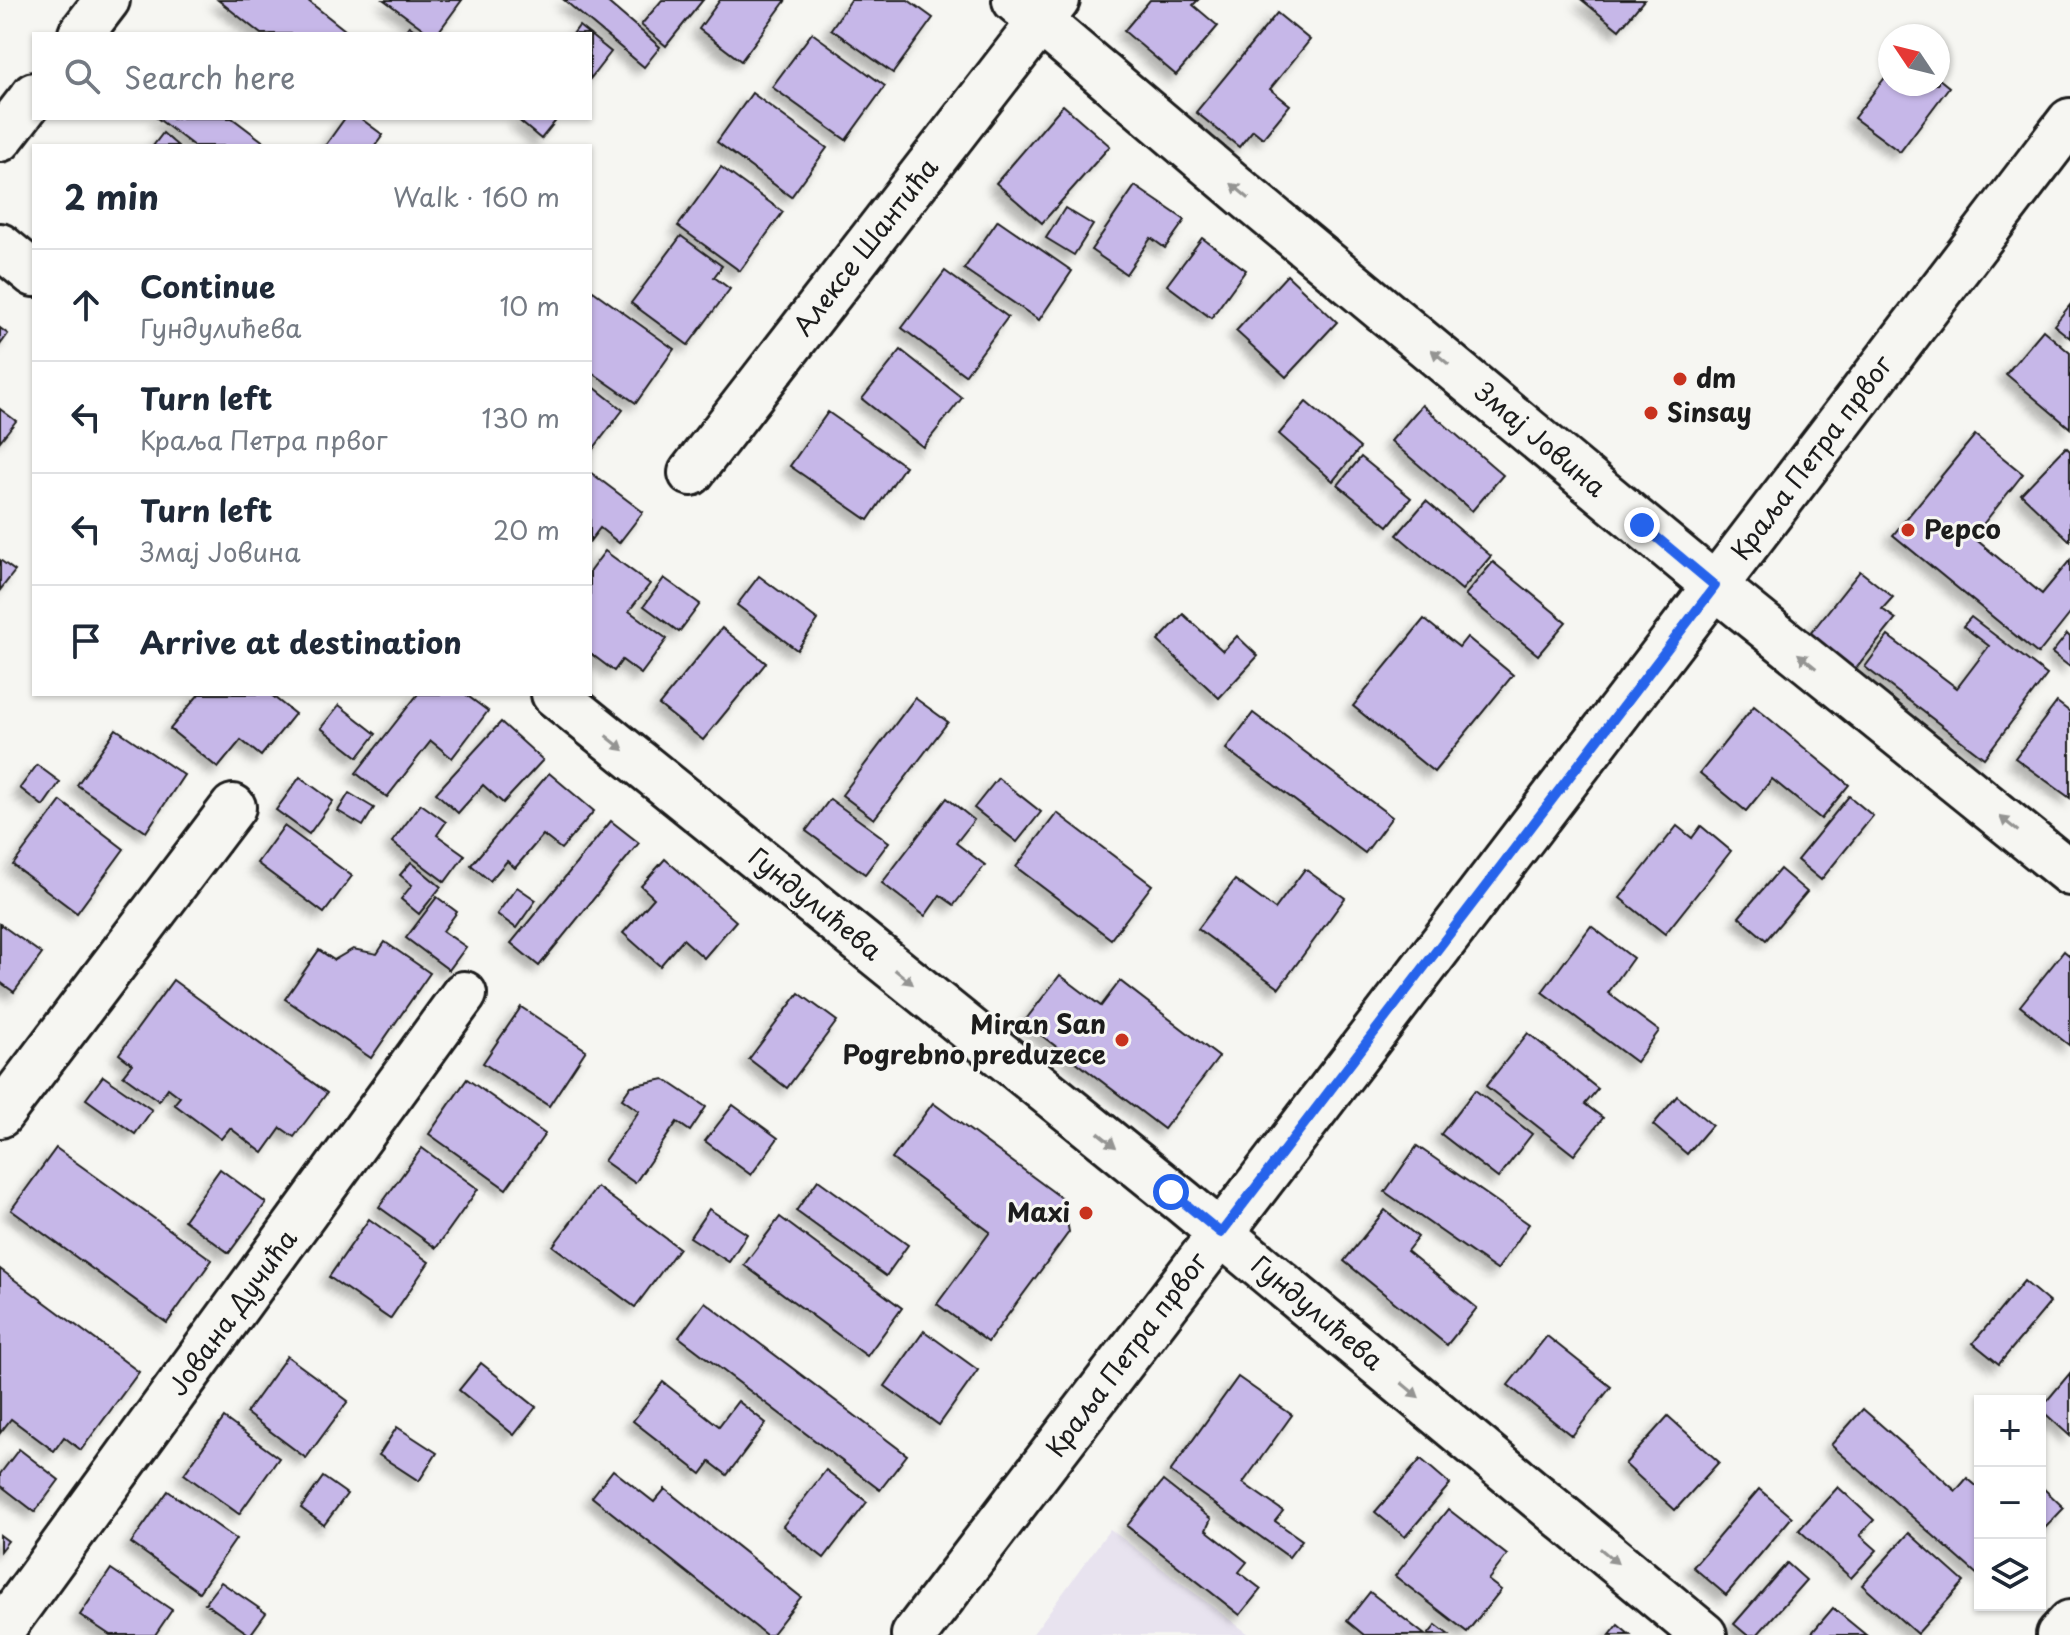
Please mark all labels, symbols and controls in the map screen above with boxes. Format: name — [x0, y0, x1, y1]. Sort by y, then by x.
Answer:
north arrow — [1878, 24, 1950, 96]
search box — [32, 32, 592, 120]
icon: search — [60, 54, 104, 98]
text: Search here — [124, 54, 296, 99]
street label: Алексе Шантића — [783, 148, 947, 343]
text: 2 min — [64, 170, 159, 222]
text: Walk · 160 m — [393, 177, 560, 216]
one-way arrow — [1230, 183, 1250, 200]
text: Continue — [140, 263, 275, 308]
icon: ahead — [64, 283, 108, 327]
text: 10 m — [499, 286, 560, 325]
text: Гундулићева — [140, 308, 302, 347]
street label: Краља Петра првог — [1721, 346, 1901, 568]
one-way arrow — [1430, 349, 1450, 366]
place label: dm — [1696, 358, 1736, 397]
marker: dm — [1671, 370, 1689, 388]
street label: Змај Јовина — [1467, 372, 1615, 506]
text: Turn left — [140, 375, 272, 420]
place label: Sinsay — [1667, 392, 1752, 431]
icon: left — [64, 395, 108, 439]
text: 130 m — [481, 398, 560, 437]
marker: Sinsay — [1642, 404, 1660, 422]
text: Краља Петра првог — [140, 420, 387, 459]
text: Turn left — [140, 487, 272, 532]
icon: left — [64, 507, 108, 551]
route end — [1624, 507, 1660, 543]
place label: Pepco — [1924, 509, 2001, 548]
text: 20 m — [493, 510, 560, 549]
marker: Pepco — [1899, 521, 1917, 539]
text: Змај Јовина — [140, 532, 301, 571]
icon: arrive — [64, 619, 108, 663]
text: Arrive at destination — [140, 619, 462, 664]
one-way arrow — [1797, 653, 1817, 670]
one-way arrow — [605, 734, 625, 751]
one-way arrow — [1999, 816, 2019, 833]
street label: Гундулићева — [741, 837, 892, 969]
one-way arrow — [894, 968, 914, 985]
place label: Miran San Pogrebno preduzece — [842, 1004, 1106, 1073]
marker: Miran San Pogrebno preduzece — [1113, 1031, 1131, 1049]
one-way arrow — [1097, 1131, 1117, 1148]
route start — [1153, 1174, 1189, 1210]
place label: Maxi — [1007, 1192, 1070, 1231]
marker: Maxi — [1077, 1204, 1095, 1222]
street label: Јована Дучића — [158, 1220, 306, 1404]
street label: Краља Петра првог — [1036, 1243, 1216, 1465]
street label: Гундулићева — [1244, 1245, 1393, 1379]
one-way arrow — [1399, 1381, 1419, 1398]
map controls — [1974, 1395, 2046, 1611]
button: + — [1974, 1395, 2046, 1467]
button: − — [1974, 1467, 2046, 1539]
button: layers — [1974, 1539, 2046, 1611]
one-way arrow — [1599, 1547, 1619, 1564]

